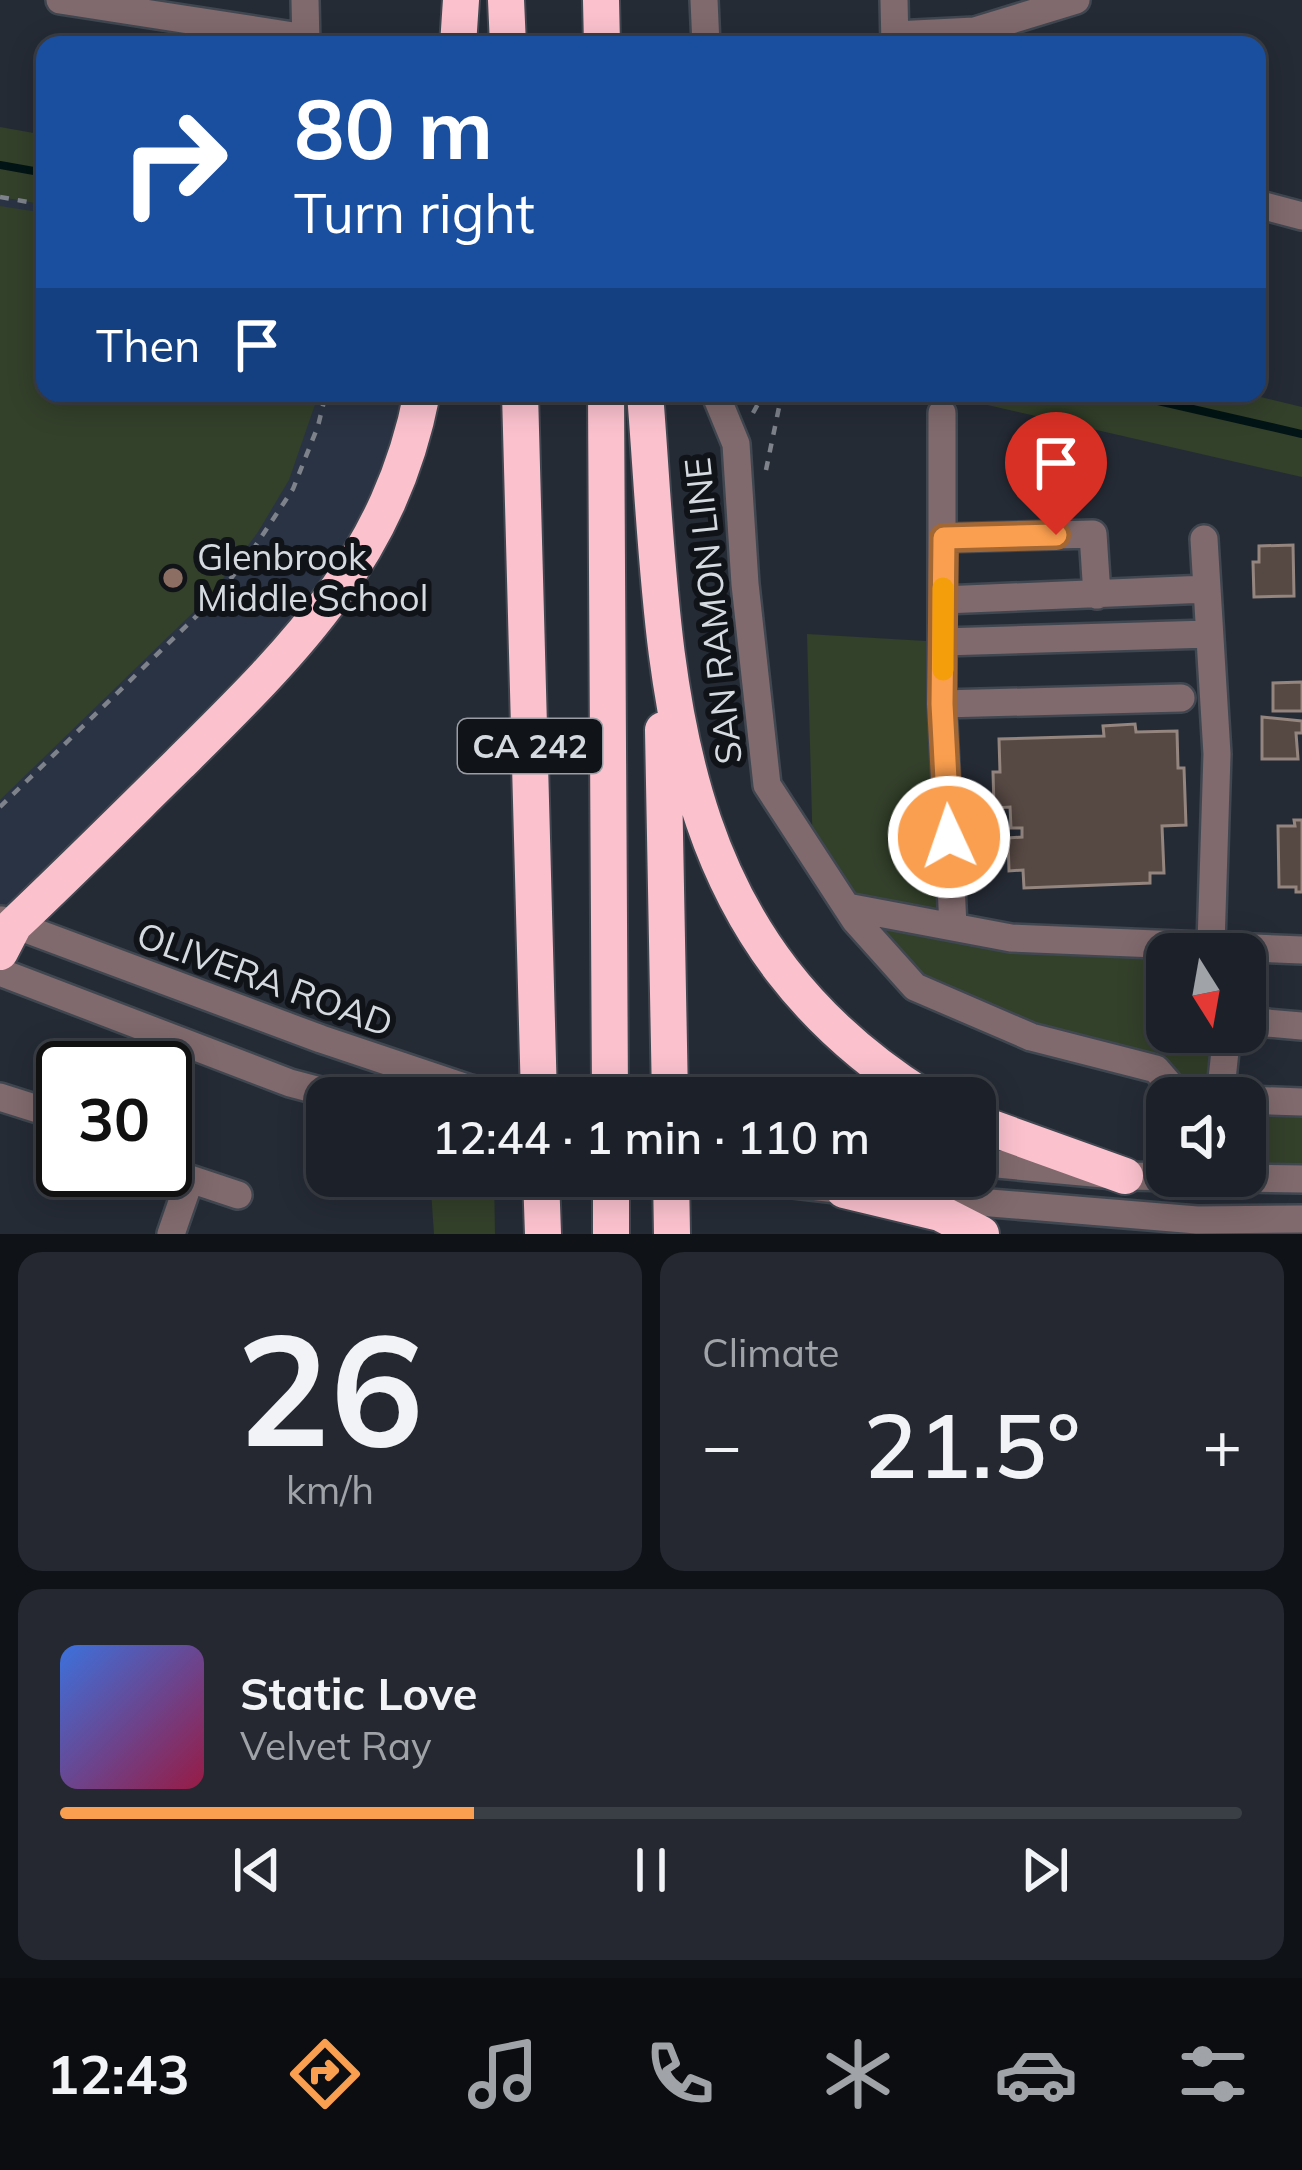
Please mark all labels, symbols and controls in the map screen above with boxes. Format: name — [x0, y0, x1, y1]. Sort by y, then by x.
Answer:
text: 80 m — [294, 75, 493, 180]
icon: right — [96, 84, 252, 240]
text: Turn right — [294, 179, 535, 247]
icon: arrive — [224, 312, 290, 378]
text: Then — [96, 317, 200, 373]
pin — [1005, 412, 1107, 535]
icon: arrive — [1023, 430, 1089, 496]
street label: SAN RAMON LINE — [674, 456, 751, 767]
place label: Glenbrook Middle School — [197, 534, 428, 620]
marker: Glenbrook Middle School — [160, 565, 186, 591]
road number: CA 242 — [458, 719, 602, 773]
position arrow — [886, 774, 1012, 900]
street label: OLIVERA ROAD — [131, 911, 399, 1046]
north arrow — [1146, 933, 1266, 1053]
map controls — [1146, 933, 1266, 1197]
speed limit sign: 30 — [36, 1041, 192, 1197]
button: sound — [1146, 1077, 1266, 1197]
text: 12:44 · 1 min · 110 m — [432, 1109, 870, 1165]
text: 26 — [236, 1289, 424, 1485]
text: Climate — [702, 1328, 840, 1377]
text: 21.5° — [863, 1388, 1081, 1501]
text: − — [702, 1403, 742, 1486]
text: + — [1202, 1403, 1242, 1486]
text: km/h — [286, 1465, 374, 1514]
text: Static Love — [240, 1665, 477, 1721]
text: Velvet Ray — [240, 1721, 432, 1770]
icon: previous — [224, 1837, 290, 1903]
icon: pause — [618, 1837, 684, 1903]
icon: next — [1012, 1837, 1078, 1903]
icon: directions — [283, 2032, 367, 2116]
icon: music — [461, 2032, 545, 2116]
icon: phone — [638, 2032, 722, 2116]
icon: climate — [816, 2032, 900, 2116]
icon: car — [994, 2032, 1078, 2116]
icon: filters — [1171, 2032, 1255, 2116]
text: 12:43 — [47, 2040, 190, 2108]

